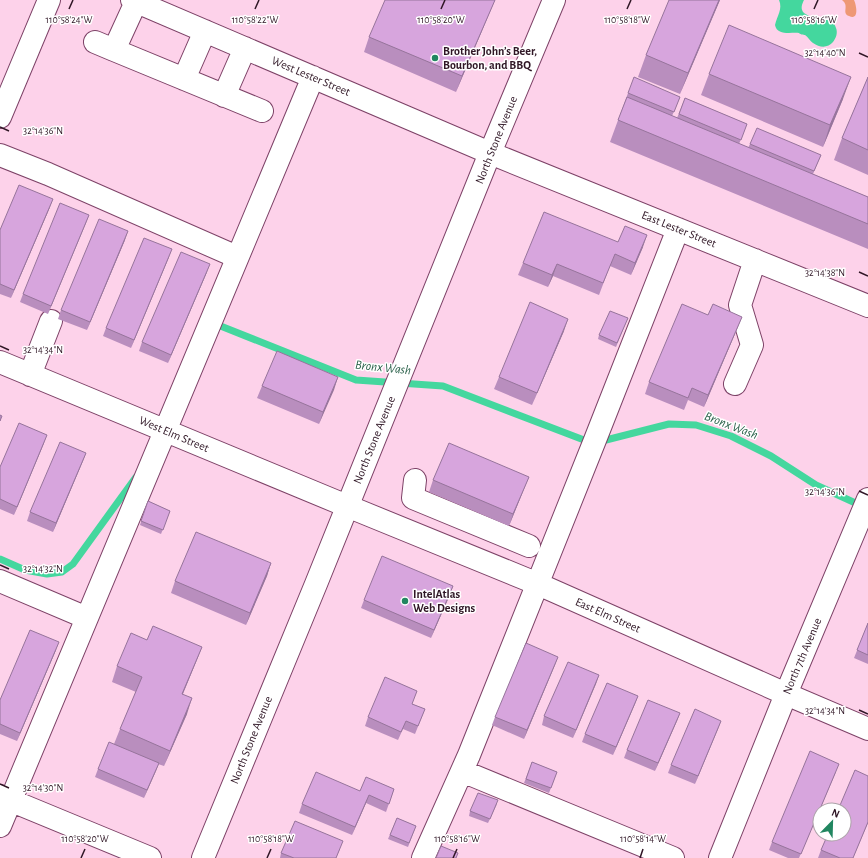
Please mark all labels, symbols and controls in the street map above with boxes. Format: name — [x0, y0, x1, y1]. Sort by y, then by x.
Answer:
text: 110°58'24"W — [46, 15, 93, 25]
text: 110°58'22"W — [232, 15, 278, 25]
text: 110°58'20"W — [417, 15, 465, 25]
text: 110°58'18"W — [604, 15, 650, 25]
text: 110°58'16"W — [791, 15, 837, 25]
place label: Brother John’s Beer, Bourbon, and BBQ — [443, 45, 537, 72]
text: 32°14'40"N — [804, 48, 846, 58]
marker: Brother John’s Beer, Bourbon, and BBQ — [430, 53, 440, 63]
street label: West Lester Street — [270, 54, 352, 98]
street label: North Stone Avenue — [473, 94, 519, 186]
text: 32°14'36"N — [23, 126, 63, 136]
street label: East Lester Street — [640, 209, 718, 250]
text: 32°14'38"N — [805, 268, 845, 278]
text: 32°14'34"N — [23, 345, 63, 355]
water label: Bronx Wash — [354, 359, 412, 377]
street label: North Stone Avenue — [351, 394, 397, 486]
water label: Bronx Wash — [703, 410, 759, 442]
street label: West Elm Street — [137, 414, 211, 454]
text: 32°14'36"N — [805, 487, 845, 497]
text: 32°14'32"N — [23, 564, 63, 574]
place label: IntelAtlas Web Designs — [413, 588, 476, 614]
street label: East Elm Street — [574, 595, 643, 635]
marker: IntelAtlas Web Designs — [400, 596, 410, 606]
street label: North 7th Avenue — [781, 616, 823, 696]
street label: North Stone Avenue — [228, 694, 274, 786]
text: 32°14'34"N — [805, 706, 845, 716]
text: 32°14'30"N — [23, 783, 63, 793]
north arrow — [812, 802, 852, 842]
text: N — [830, 807, 841, 820]
text: 110°58'20"W — [61, 834, 109, 844]
text: 110°58'18"W — [248, 834, 294, 844]
text: 110°58'16"W — [434, 834, 480, 844]
text: 110°58'14"W — [620, 834, 666, 844]

